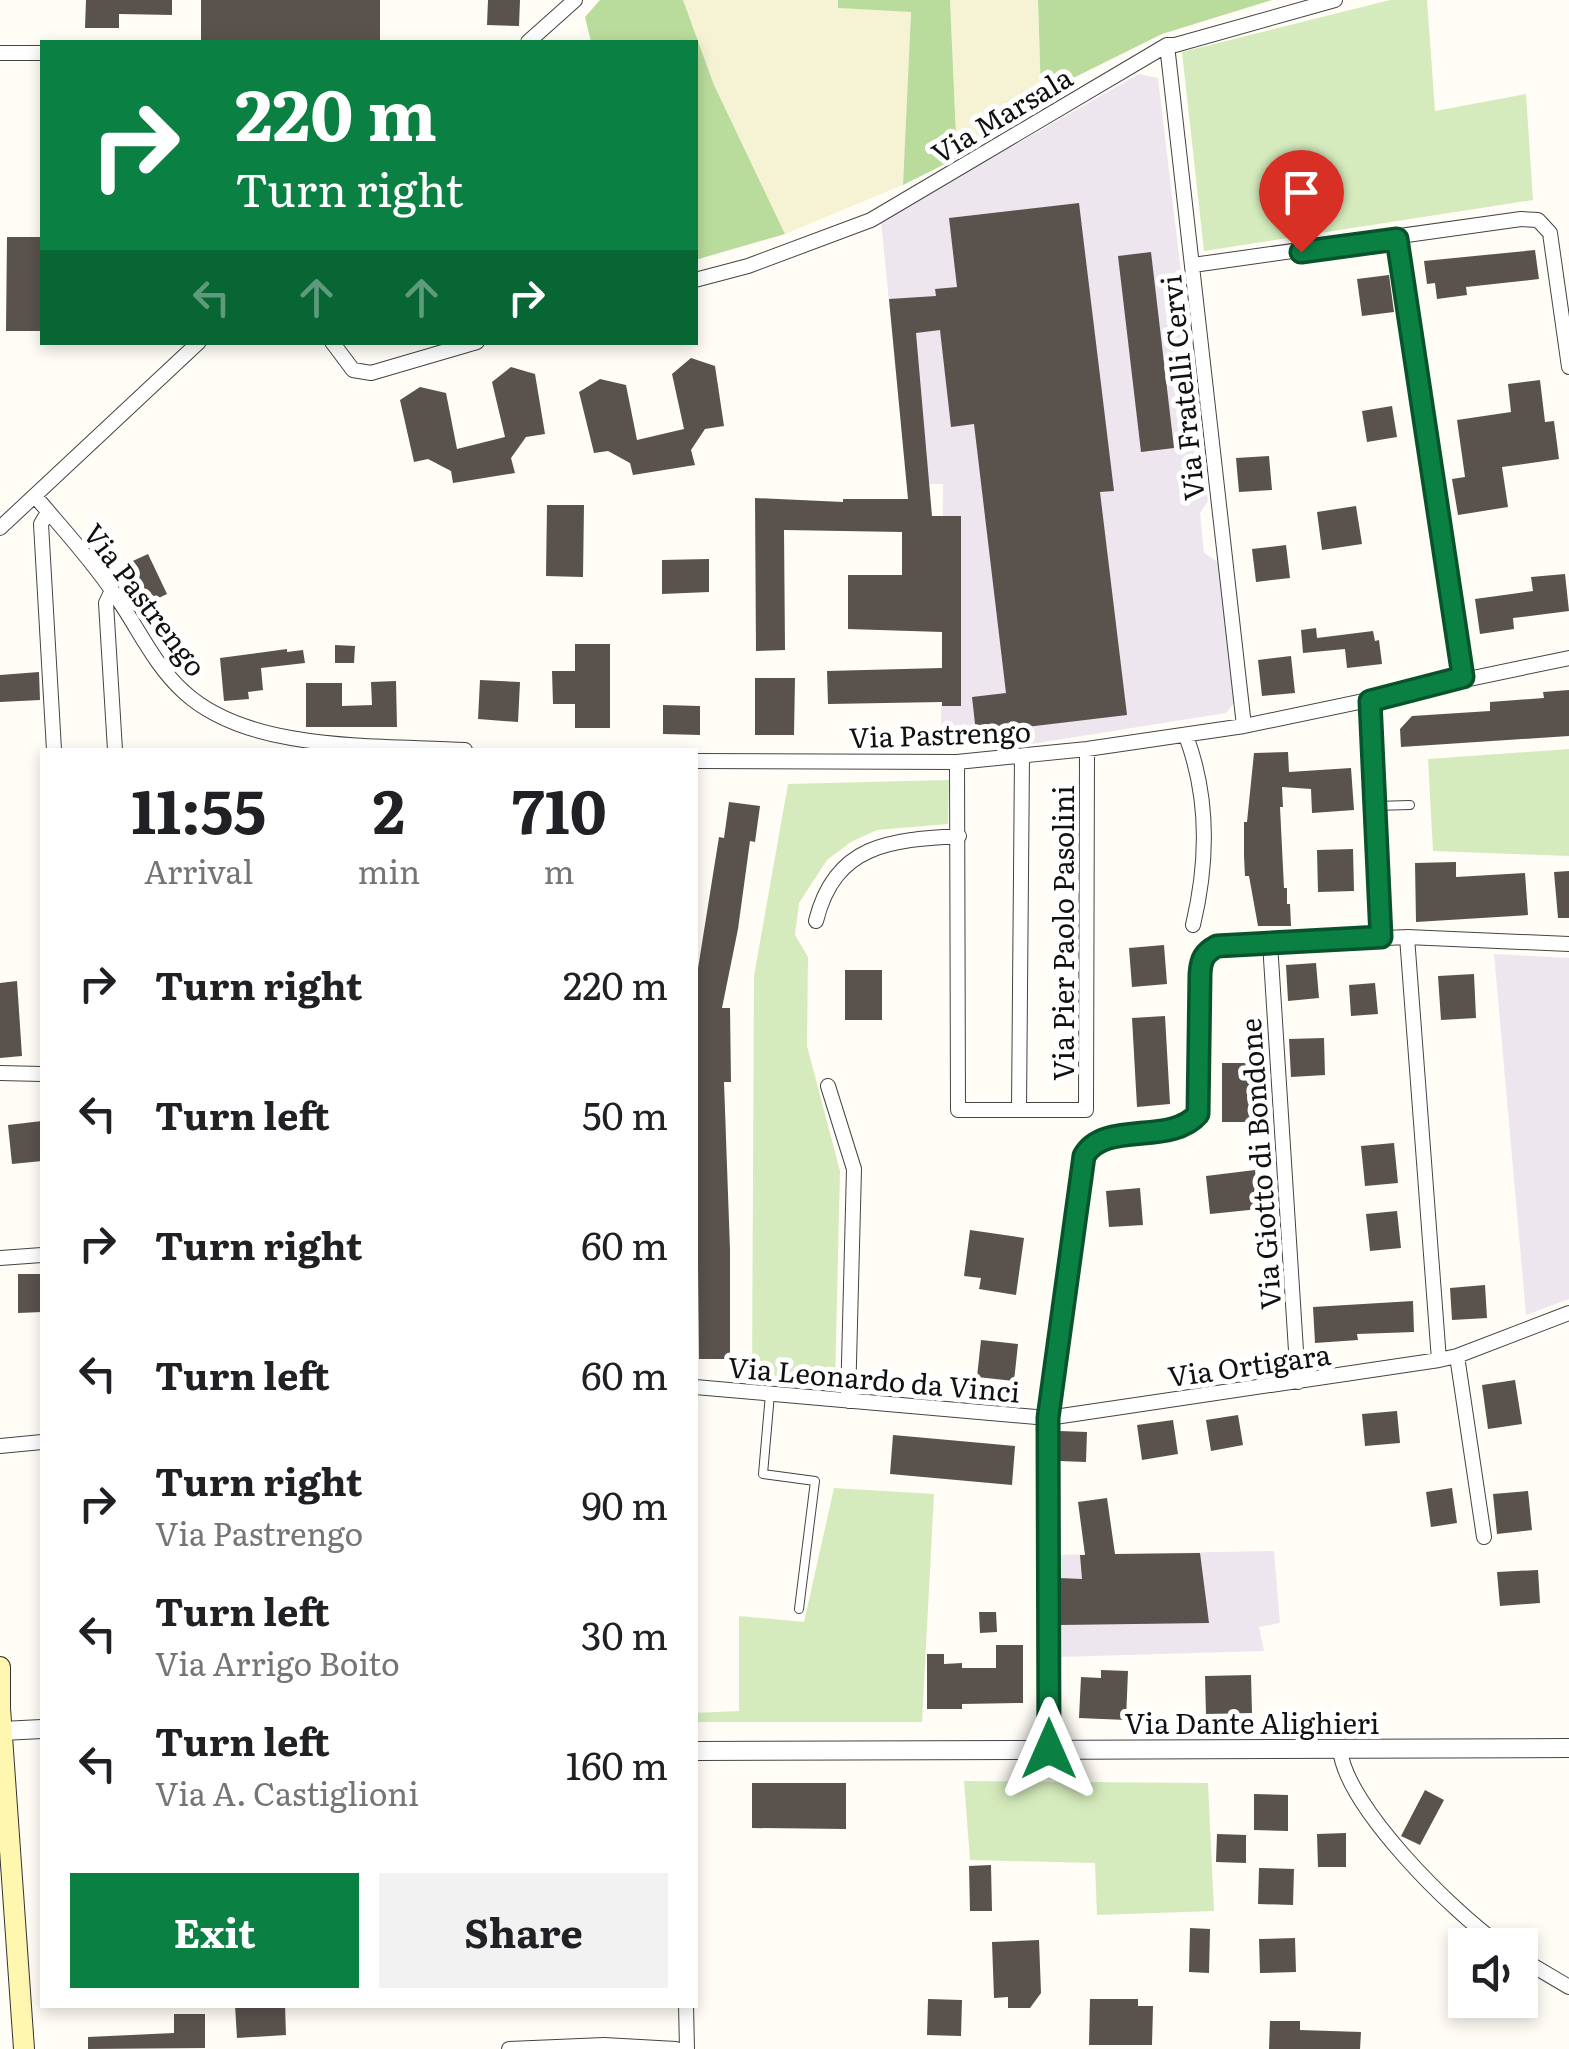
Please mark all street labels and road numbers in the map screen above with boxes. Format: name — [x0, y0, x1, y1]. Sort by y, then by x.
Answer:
street label: Via Marsala — [922, 55, 1080, 173]
street label: Via Fratelli Cervi — [1148, 273, 1214, 503]
street label: Via Pastrengo — [74, 514, 218, 684]
street label: Via Pastrengo — [848, 709, 1032, 757]
street label: Via Pier Paolo Pasolini — [1041, 785, 1083, 1081]
street label: Via Giotto di Bondone — [1228, 1017, 1290, 1311]
street label: Via Ortigara — [1165, 1332, 1333, 1396]
street label: Via Leonardo da Vinci — [726, 1344, 1022, 1412]
street label: Via Dante Alighieri — [1125, 1701, 1379, 1743]

